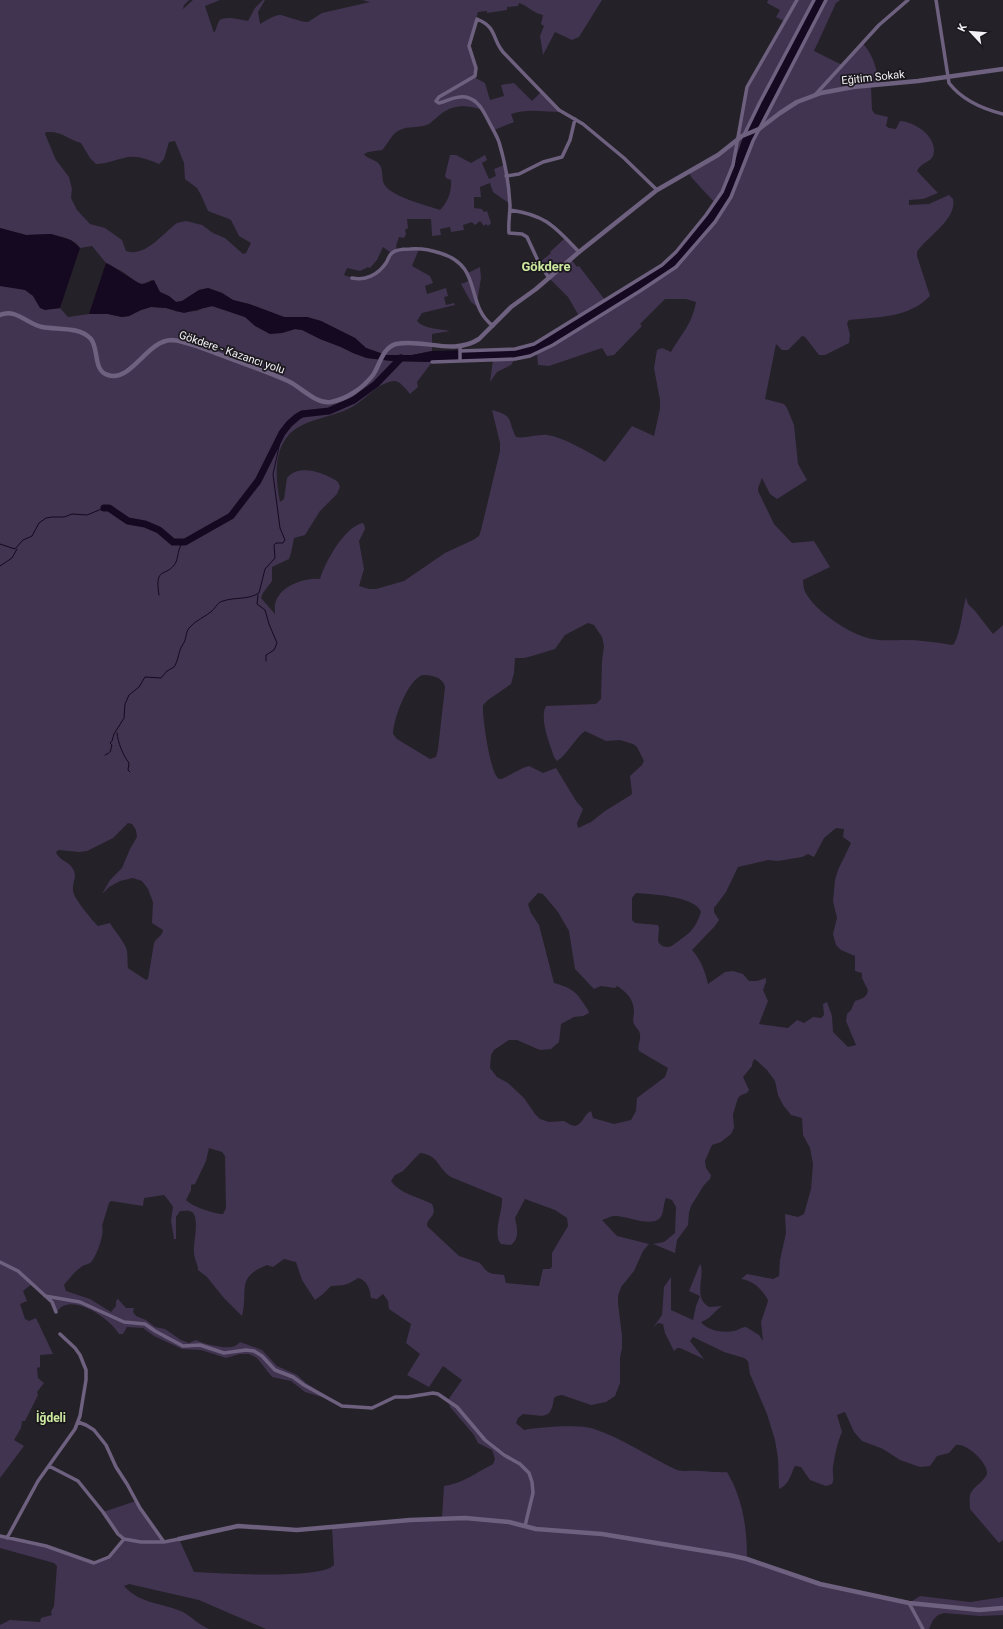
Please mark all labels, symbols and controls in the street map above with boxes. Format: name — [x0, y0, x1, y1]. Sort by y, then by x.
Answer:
north arrow — [951, 12, 991, 52]
text: K — [955, 21, 970, 34]
street label: Eğitim Sokak — [841, 68, 906, 87]
district label: Gökdere — [521, 259, 571, 274]
street label: Gökdere - Kazancı yolu — [177, 328, 286, 377]
district label: İğdeli — [36, 1410, 66, 1425]

